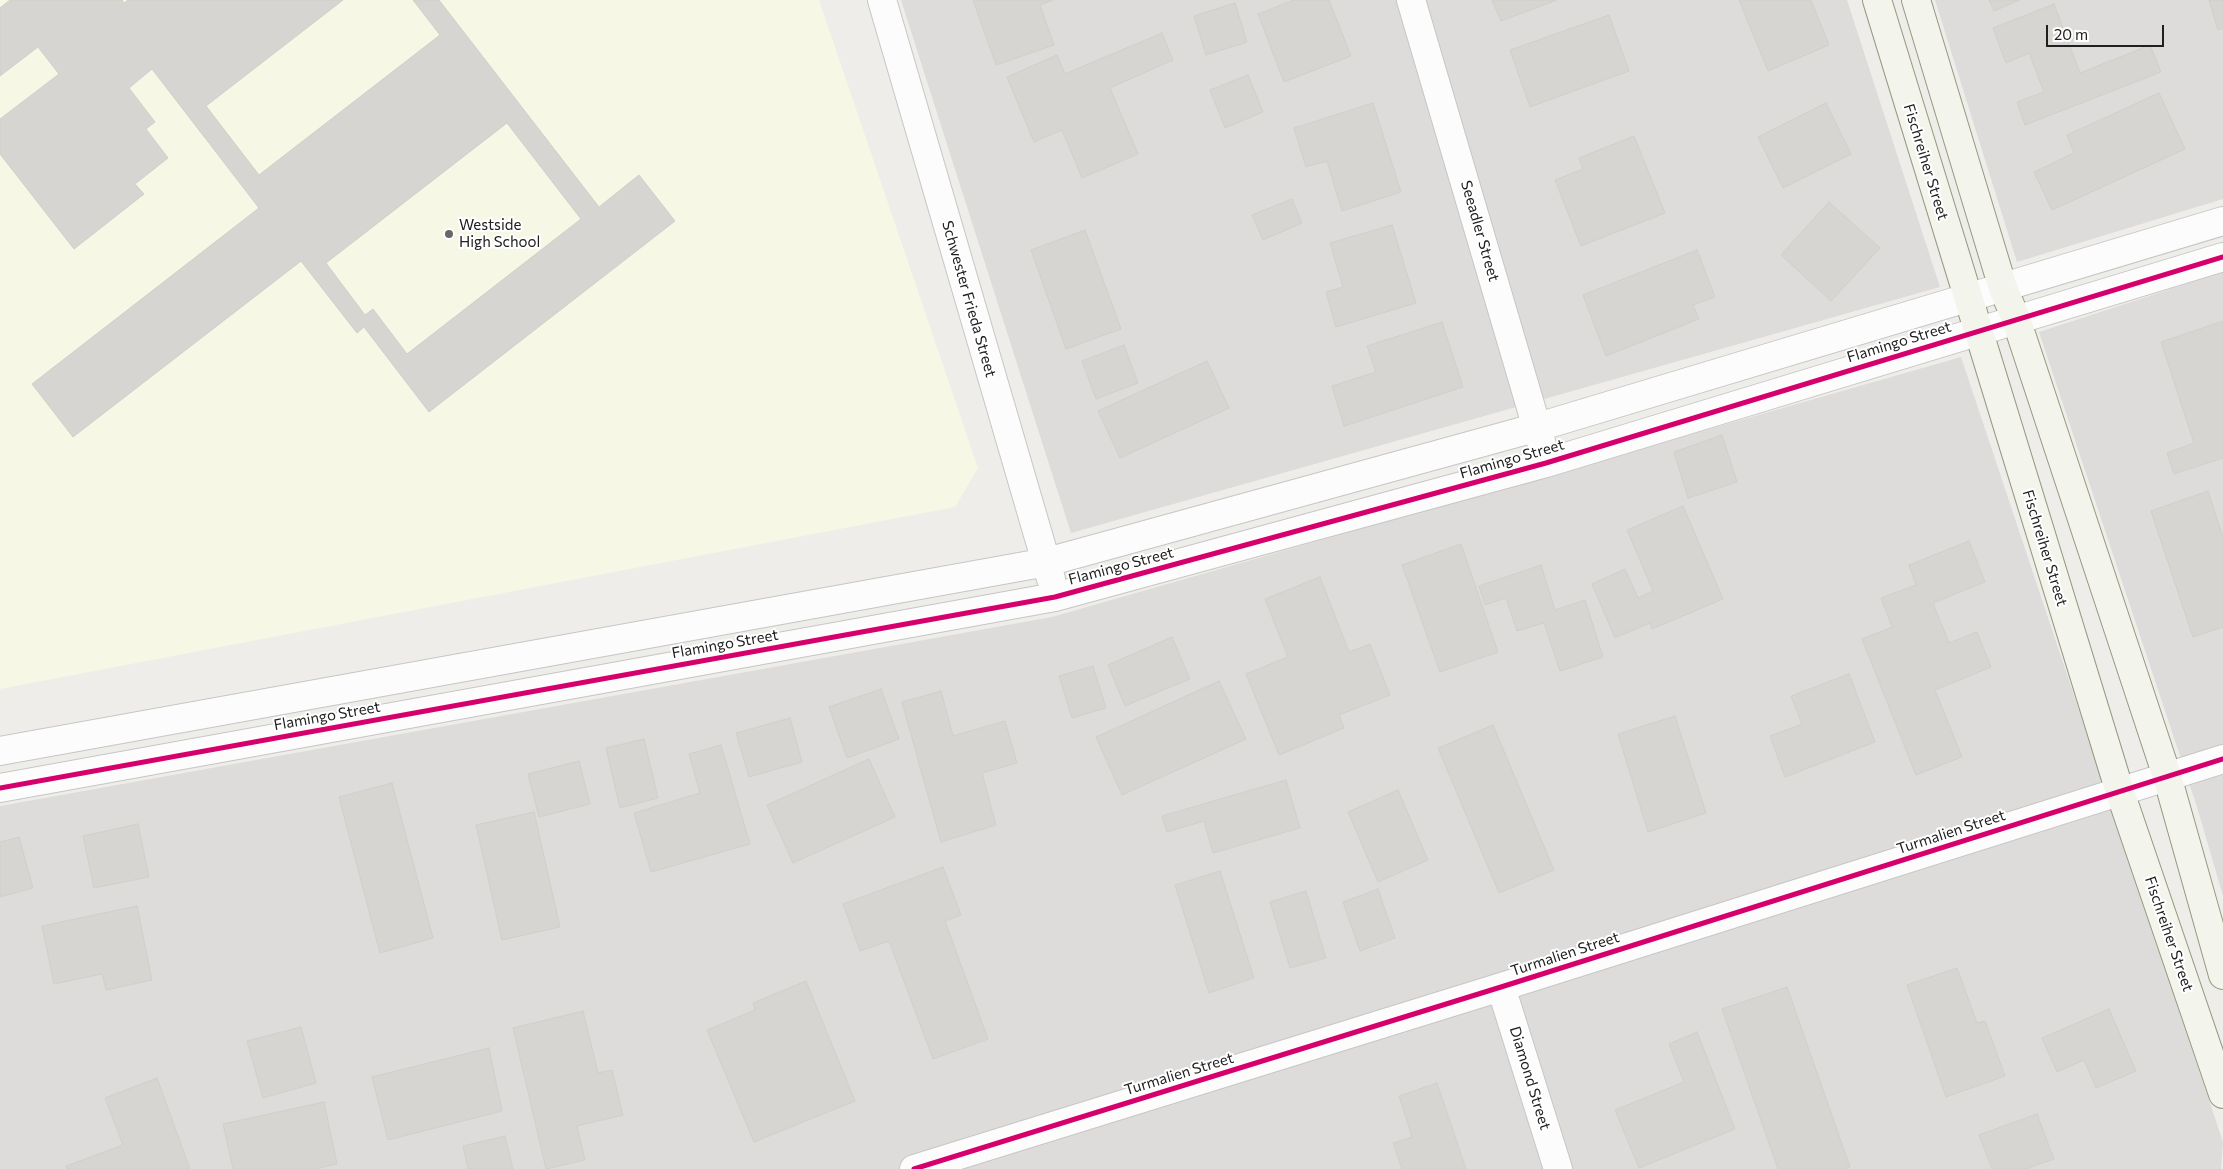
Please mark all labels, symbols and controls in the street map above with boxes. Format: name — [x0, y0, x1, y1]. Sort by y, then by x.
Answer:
scale bar — [2048, 15, 2166, 47]
text: 20 m — [2054, 25, 2088, 43]
street label: Fischreiher Street — [1900, 102, 1952, 222]
street label: Seeadler Street — [1457, 178, 1503, 284]
place label: Westside High School — [459, 216, 540, 251]
street label: Schwester Frieda Street — [938, 219, 1000, 379]
marker: Westside High School — [443, 228, 455, 240]
street label: Flamingo Street — [1845, 318, 1953, 366]
street label: Flamingo Street — [1458, 435, 1566, 483]
street label: Fischreiher Street — [2019, 488, 2071, 608]
street label: Flamingo Street — [1067, 543, 1175, 589]
street label: Flamingo Street — [670, 626, 780, 662]
street label: Flamingo Street — [272, 698, 382, 734]
street label: Turmalien Street — [1894, 806, 2008, 858]
street label: Fischreiher Street — [2141, 874, 2197, 994]
street label: Turmalien Street — [1508, 928, 1622, 980]
street label: Diamond Street — [1506, 1024, 1554, 1132]
street label: Turmalien Street — [1122, 1049, 1236, 1099]

